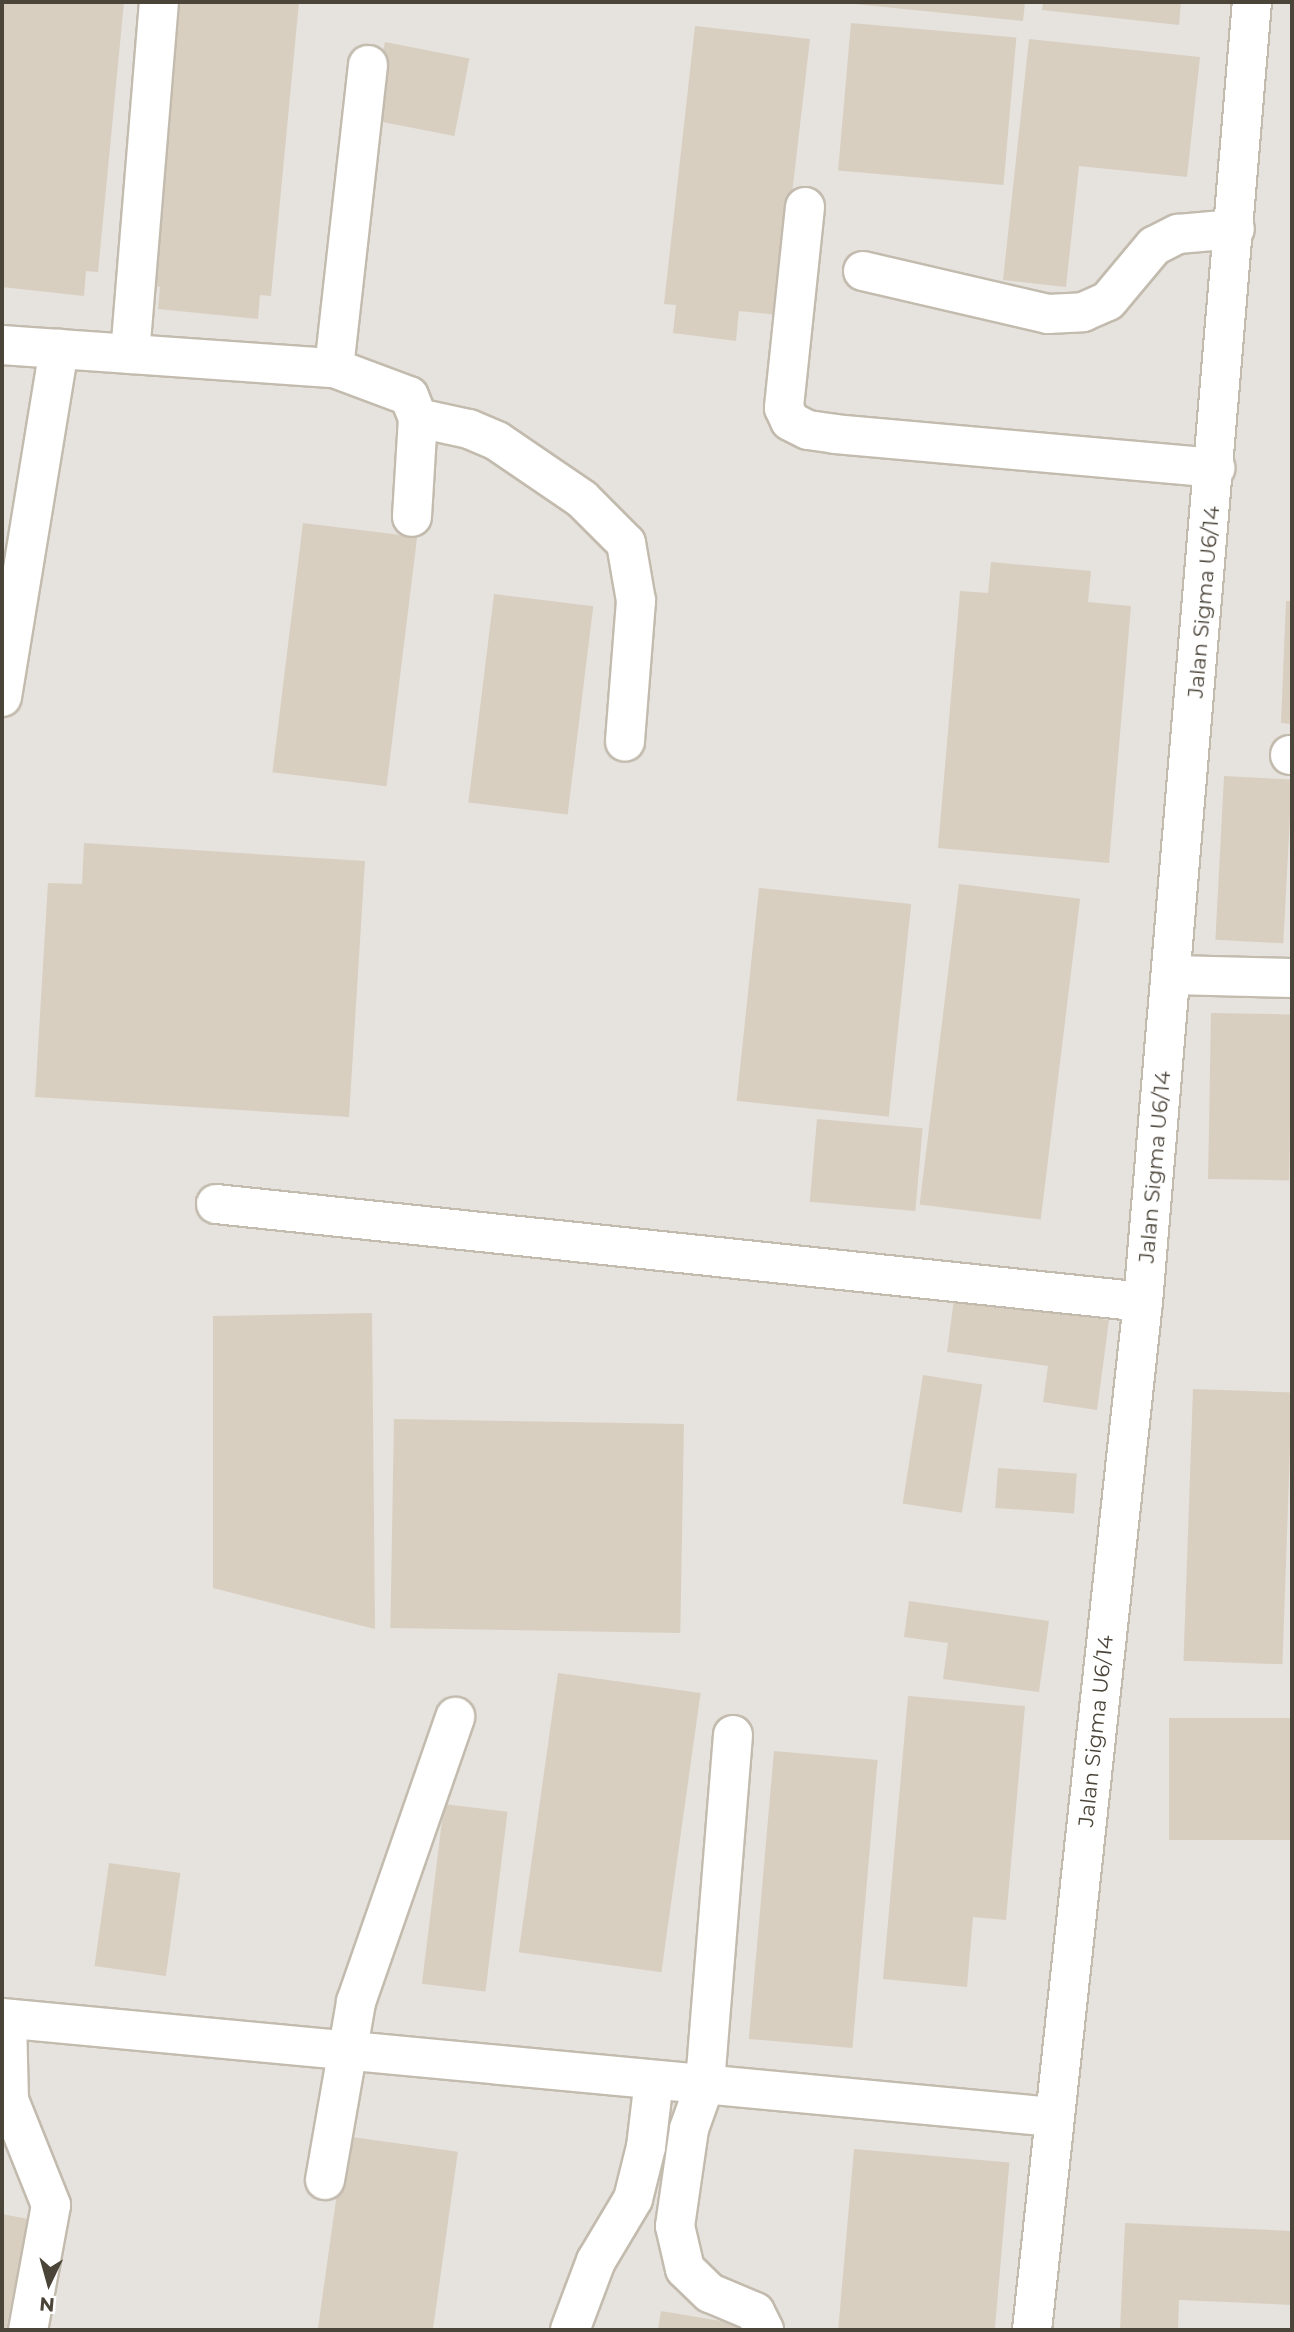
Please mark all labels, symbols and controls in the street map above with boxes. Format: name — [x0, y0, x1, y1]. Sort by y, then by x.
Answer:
street label: Jalan Sigma U6/14 — [1183, 505, 1225, 699]
street label: Jalan Sigma U6/14 — [1134, 1070, 1176, 1264]
street label: Jalan Sigma U6/14 — [1073, 1634, 1119, 1828]
north arrow — [14, 2248, 84, 2318]
text: N — [38, 2292, 56, 2317]

